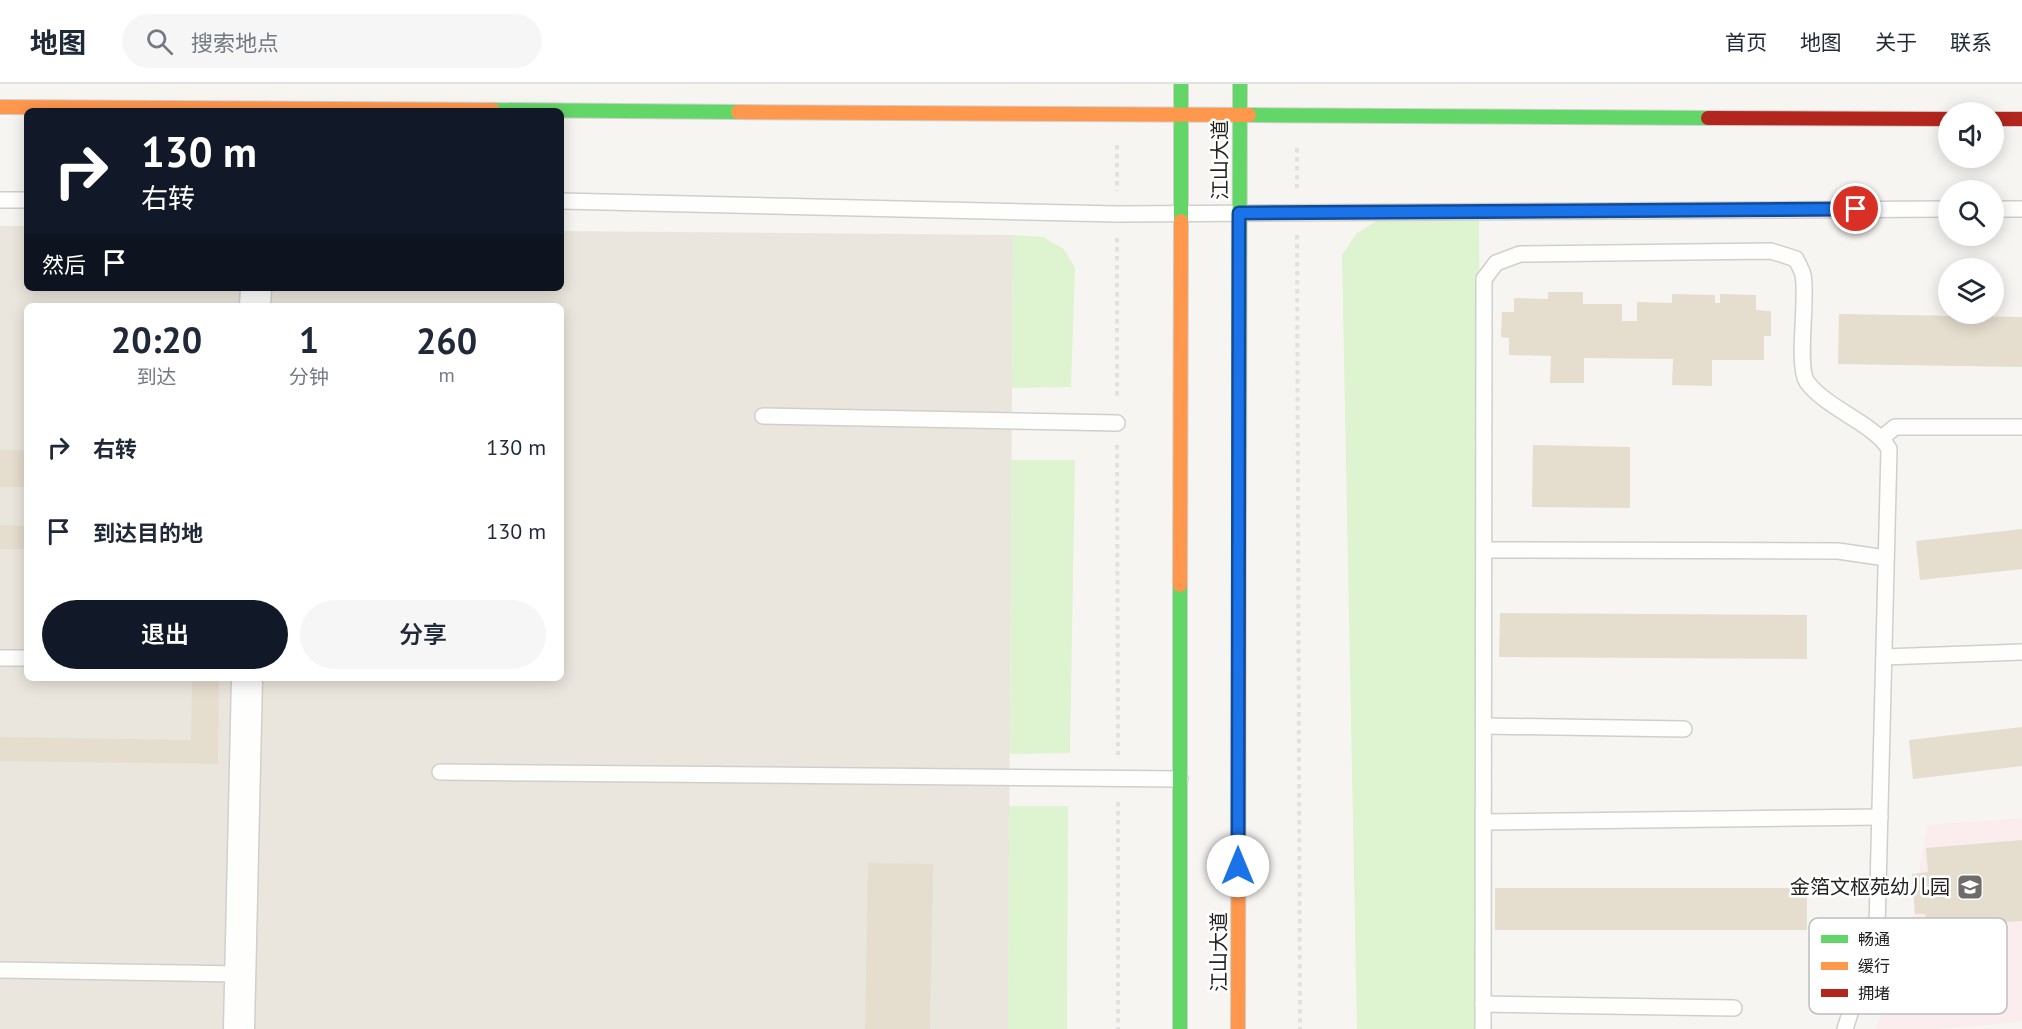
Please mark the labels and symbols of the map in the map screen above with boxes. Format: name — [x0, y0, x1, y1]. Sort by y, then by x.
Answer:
street label: 江山大道 — [1207, 120, 1233, 200]
pin — [1830, 183, 1881, 234]
position arrow — [1206, 834, 1270, 898]
school or university icon: 金箔文枢苑幼儿园 — [1955, 872, 1985, 902]
place label: 金箔文枢苑幼儿园 — [1790, 874, 1950, 900]
street label: 江山大道 — [1206, 912, 1232, 992]
legend — [1809, 918, 2007, 1014]
text: 畅通 — [1858, 929, 1890, 949]
text: 缓行 — [1858, 956, 1890, 976]
text: 拥堵 — [1858, 983, 1890, 1003]

